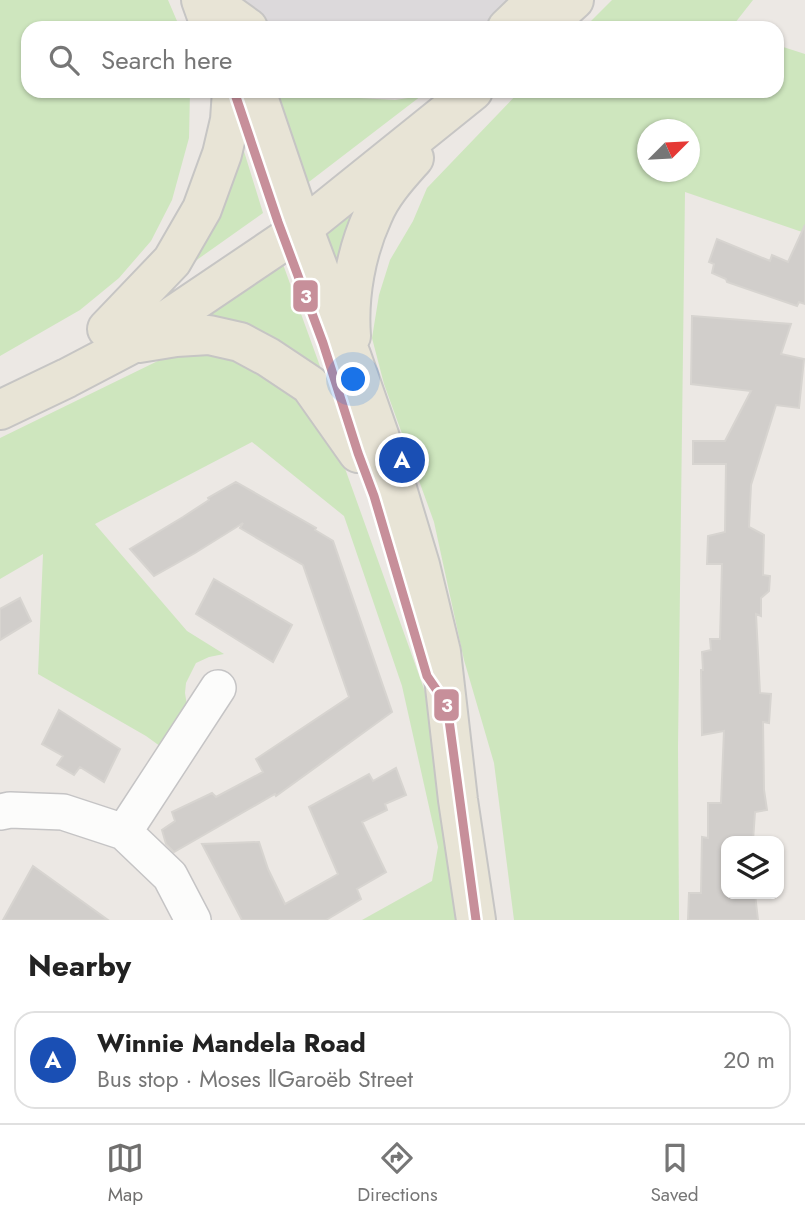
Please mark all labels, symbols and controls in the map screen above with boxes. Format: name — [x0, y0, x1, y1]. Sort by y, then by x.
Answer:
search box — [21, 21, 784, 98]
icon: search — [45, 41, 83, 79]
text: Search here — [101, 41, 233, 79]
north arrow — [637, 119, 700, 182]
line badge: 3 — [292, 279, 319, 313]
text: 3 — [300, 283, 312, 310]
your location — [336, 362, 370, 396]
pin: A — [379, 434, 425, 486]
line badge: 3 — [433, 688, 460, 722]
text: 3 — [441, 692, 453, 719]
map controls — [721, 836, 784, 899]
button: layers — [721, 836, 784, 899]
text: Nearby — [28, 944, 131, 987]
text: Winnie Mandela Road — [97, 1024, 366, 1062]
text: A — [45, 1043, 61, 1077]
text: 20 m — [723, 1043, 775, 1077]
text: Bus stop · Moses ǁGaroëb Street — [97, 1062, 413, 1096]
tab: Map — [106, 1139, 144, 1208]
tab: Directions — [357, 1139, 438, 1208]
tab: Saved — [650, 1139, 699, 1208]

